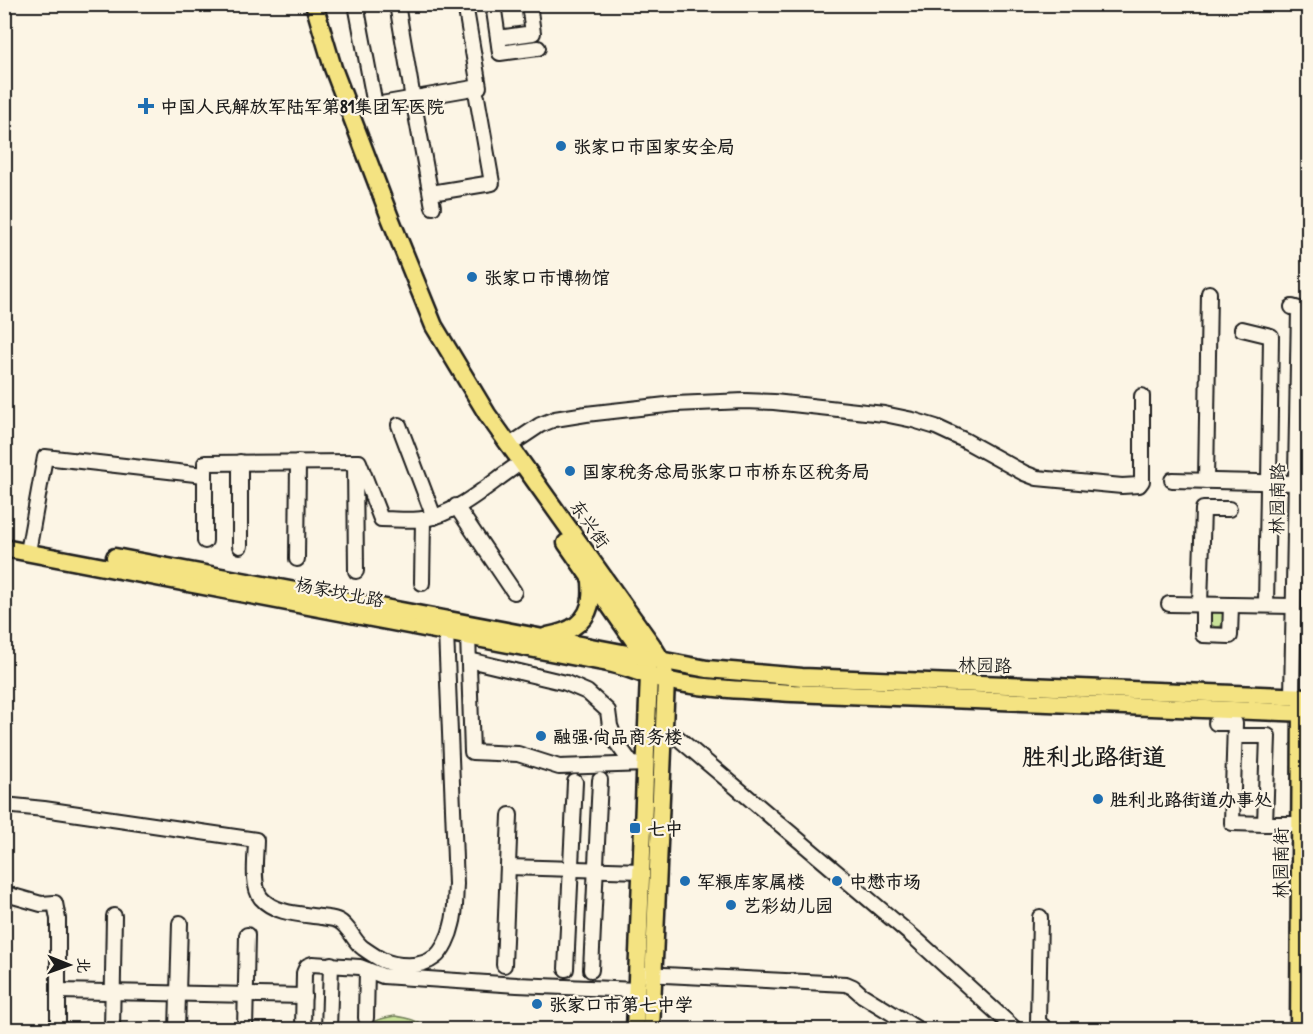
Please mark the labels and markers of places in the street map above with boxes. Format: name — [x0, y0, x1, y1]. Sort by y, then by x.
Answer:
place label: 中国人民解放军陆军第81集团军医院 — [160, 94, 444, 119]
marker: 中国人民解放军陆军第81集团军医院 — [137, 97, 155, 115]
place label: 张家口市国家安全局 — [573, 134, 735, 159]
marker: 张家口市国家安全局 — [554, 139, 568, 153]
place label: 张家口市博物馆 — [484, 265, 610, 290]
marker: 张家口市博物馆 — [465, 270, 479, 284]
place label: 国家税务总局张家口市桥东区税务局 — [582, 459, 870, 484]
marker: 国家税务总局张家口市桥东区税务局 — [563, 464, 577, 478]
place label: 融强·尚品商务楼 — [553, 724, 683, 749]
marker: 融强·尚品商务楼 — [534, 729, 548, 743]
place label: 胜利北路街道办事处 — [1110, 787, 1272, 812]
marker: 胜利北路街道办事处 — [1091, 792, 1105, 806]
place label: 七中 — [647, 816, 683, 841]
marker: 七中 — [628, 821, 642, 835]
place label: 军粮库家属楼 — [697, 869, 805, 894]
place label: 中懋市场 — [849, 869, 921, 894]
marker: 军粮库家属楼 — [678, 874, 692, 888]
marker: 中懋市场 — [830, 874, 844, 888]
place label: 艺彩幼儿园 — [743, 893, 833, 918]
marker: 艺彩幼儿园 — [724, 898, 738, 912]
place label: 张家口市第七中学 — [549, 992, 693, 1017]
marker: 张家口市第七中学 — [530, 997, 544, 1011]

